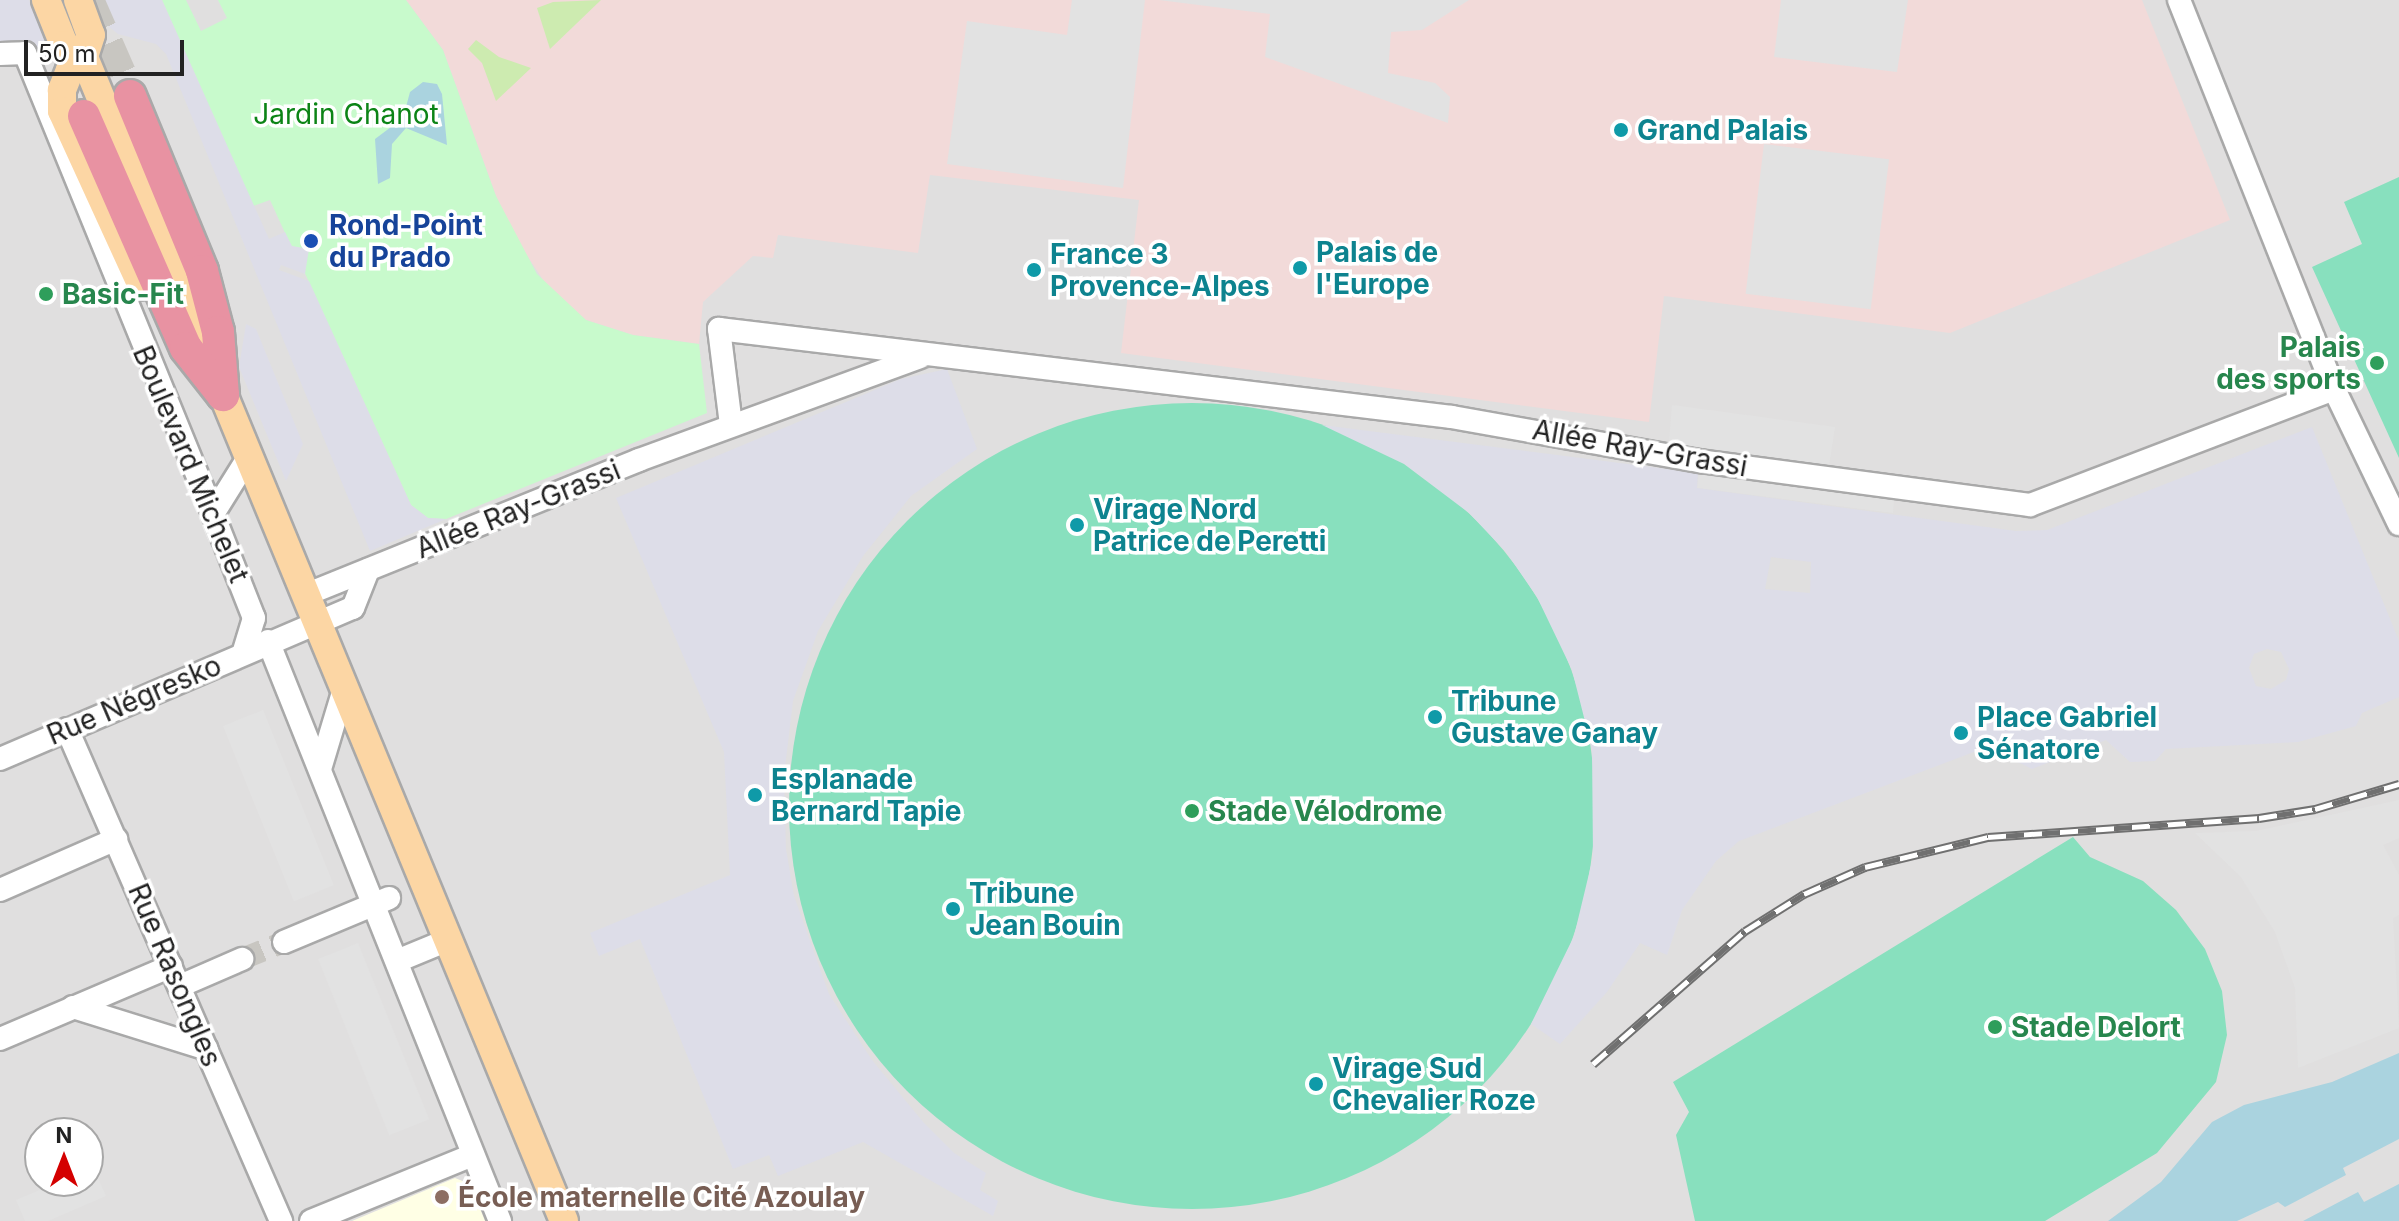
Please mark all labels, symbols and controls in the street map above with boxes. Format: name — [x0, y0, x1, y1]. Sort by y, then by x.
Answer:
scale bar — [28, 24, 188, 74]
text: 50 m — [38, 39, 96, 68]
park label: Jardin Chanot — [253, 97, 439, 131]
place label: Grand Palais — [1637, 113, 1808, 147]
marker: Grand Palais — [1612, 121, 1630, 139]
place label: Rond-Point du Prado — [329, 208, 483, 274]
marker: Rond-Point du Prado — [300, 230, 322, 252]
place label: Palais de l'Europe — [1316, 235, 1438, 301]
place label: France 3 Provence-Alpes — [1050, 237, 1270, 303]
marker: Palais de l'Europe — [1291, 259, 1309, 277]
marker: France 3 Provence-Alpes — [1025, 261, 1043, 279]
place label: Basic-Fit — [62, 277, 184, 311]
marker: Basic-Fit — [37, 285, 55, 303]
place label: Palais des sports — [2216, 330, 2361, 396]
street label: Boulevard Michelet — [126, 341, 256, 587]
marker: Palais des sports — [2368, 354, 2386, 372]
street label: Allée Ray-Grassi — [1530, 413, 1750, 483]
street label: Allée Ray-Grassi — [411, 453, 625, 565]
place label: Virage Nord Patrice de Peretti — [1093, 492, 1326, 558]
marker: Virage Nord Patrice de Peretti — [1068, 516, 1086, 534]
street label: Rue Négresko — [42, 648, 226, 752]
place label: Tribune Gustave Ganay — [1451, 684, 1658, 750]
place label: Place Gabriel Sénatore — [1977, 700, 2157, 766]
marker: Tribune Gustave Ganay — [1426, 708, 1444, 726]
marker: Place Gabriel Sénatore — [1952, 724, 1970, 742]
place label: Esplanade Bernard Tapie — [771, 762, 961, 828]
marker: Esplanade Bernard Tapie — [746, 786, 764, 804]
place label: Stade Vélodrome — [1208, 794, 1442, 828]
marker: Stade Vélodrome — [1183, 802, 1201, 820]
place label: Tribune Jean Bouin — [969, 876, 1121, 942]
street label: Rue Rasongles — [121, 878, 229, 1072]
marker: Tribune Jean Bouin — [944, 900, 962, 918]
place label: Stade Delort — [2011, 1010, 2181, 1044]
marker: Stade Delort — [1986, 1018, 2004, 1036]
place label: Virage Sud Chevalier Roze — [1332, 1051, 1536, 1117]
marker: Virage Sud Chevalier Roze — [1307, 1075, 1325, 1093]
north arrow — [24, 1117, 104, 1197]
text: N — [56, 1122, 72, 1148]
place label: École maternelle Cité Azoulay — [458, 1180, 865, 1214]
marker: École maternelle Cité Azoulay — [433, 1188, 451, 1206]

